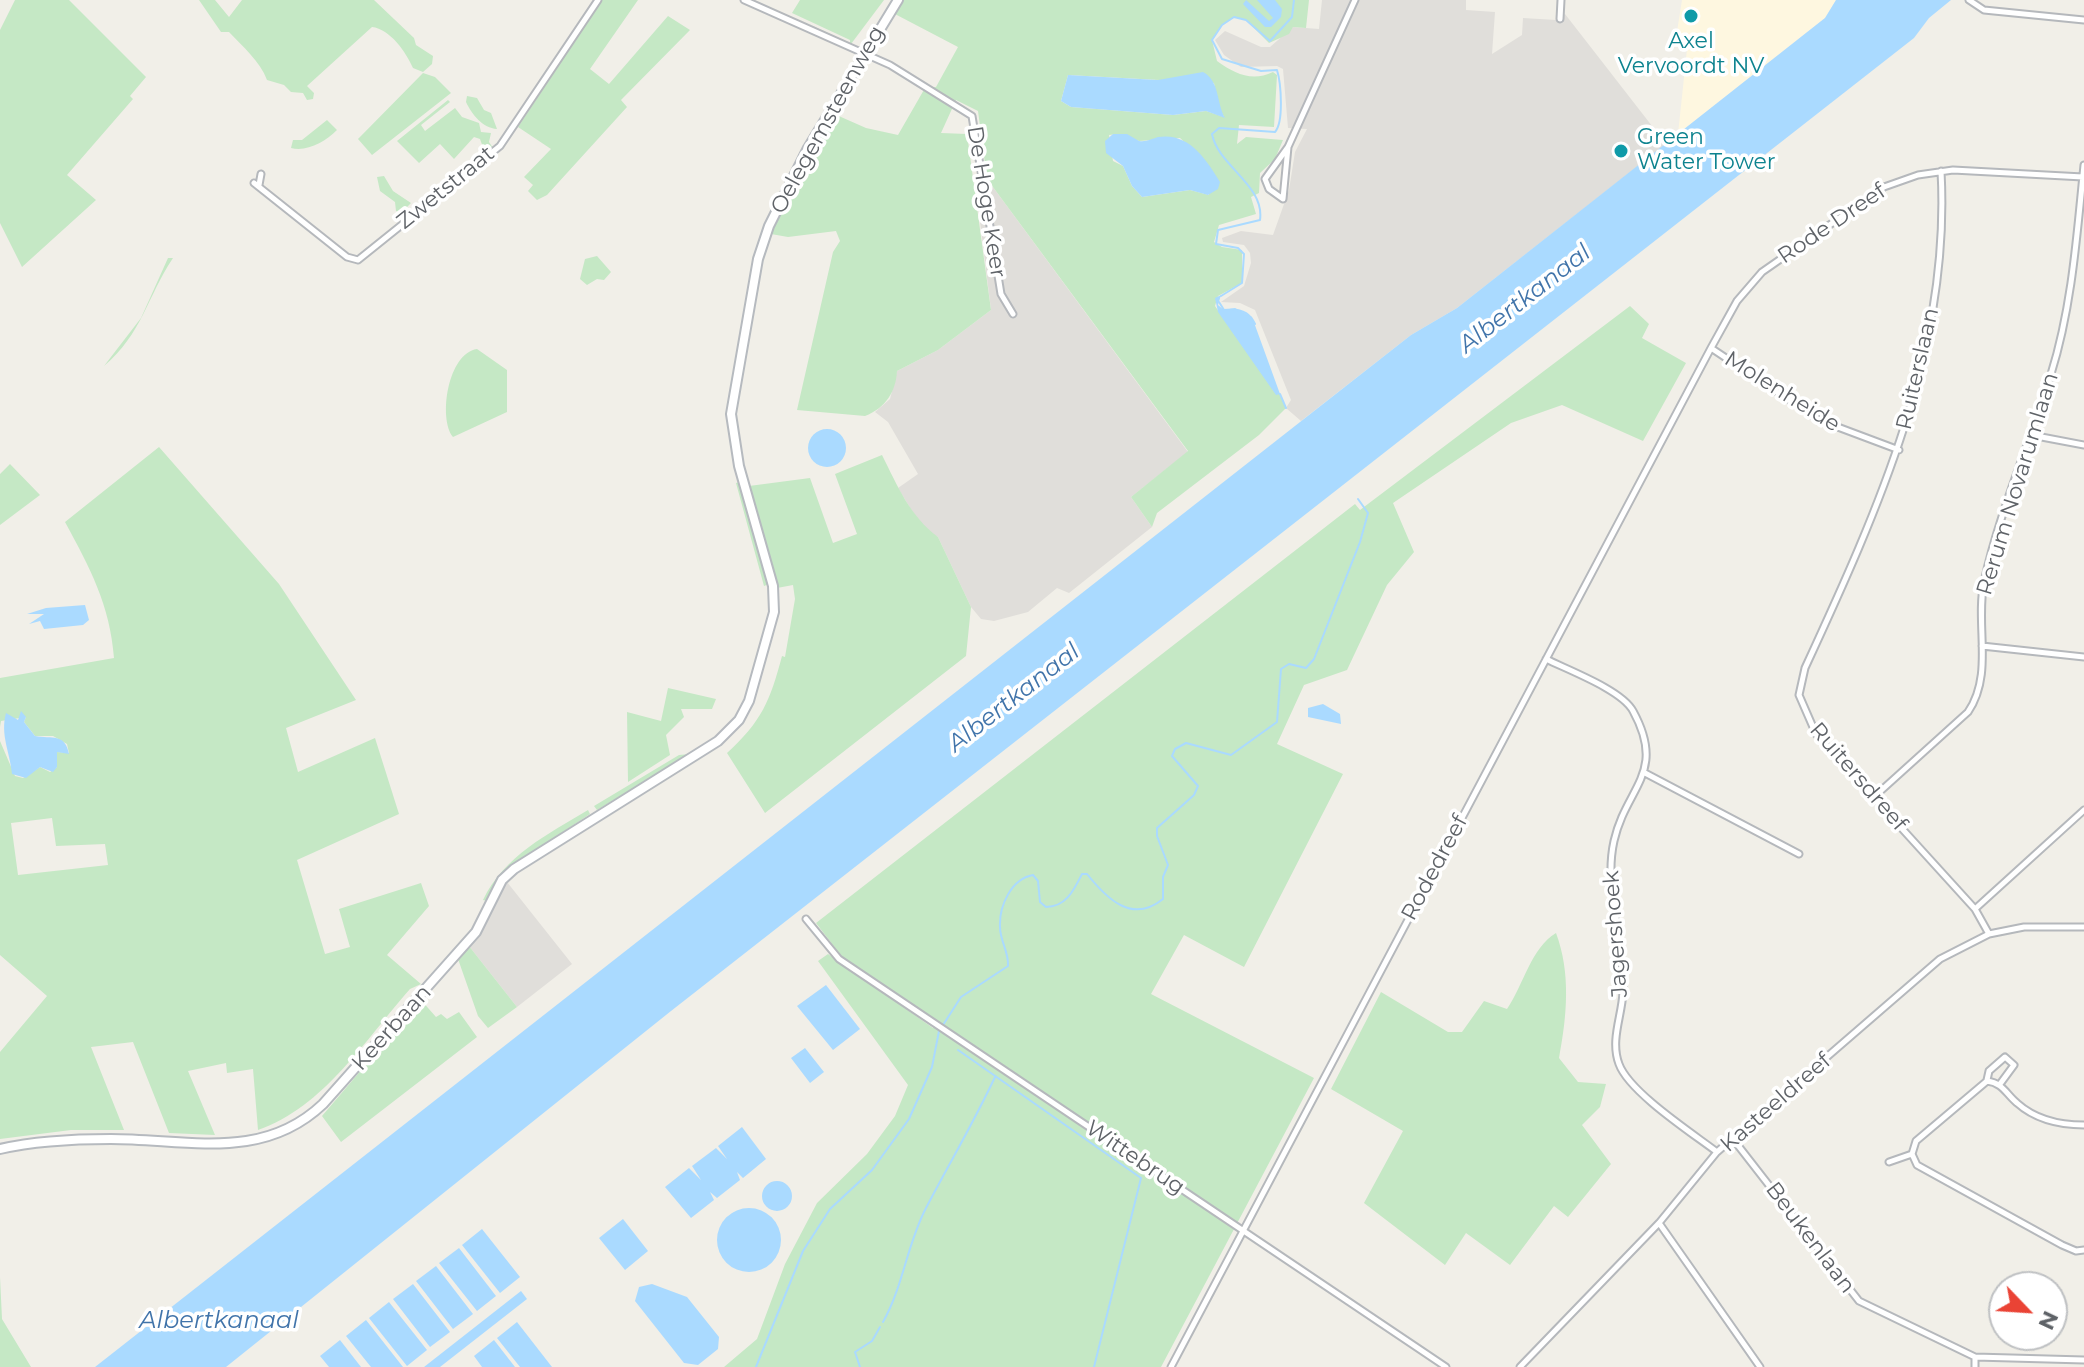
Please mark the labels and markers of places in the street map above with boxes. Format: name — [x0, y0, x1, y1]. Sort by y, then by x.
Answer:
marker: Axel Vervoordt NV — [1682, 7, 1700, 25]
place label: Axel Vervoordt NV — [1618, 29, 1764, 80]
place label: Green Water Tower — [1637, 125, 1776, 176]
marker: Green Water Tower — [1612, 142, 1630, 160]

